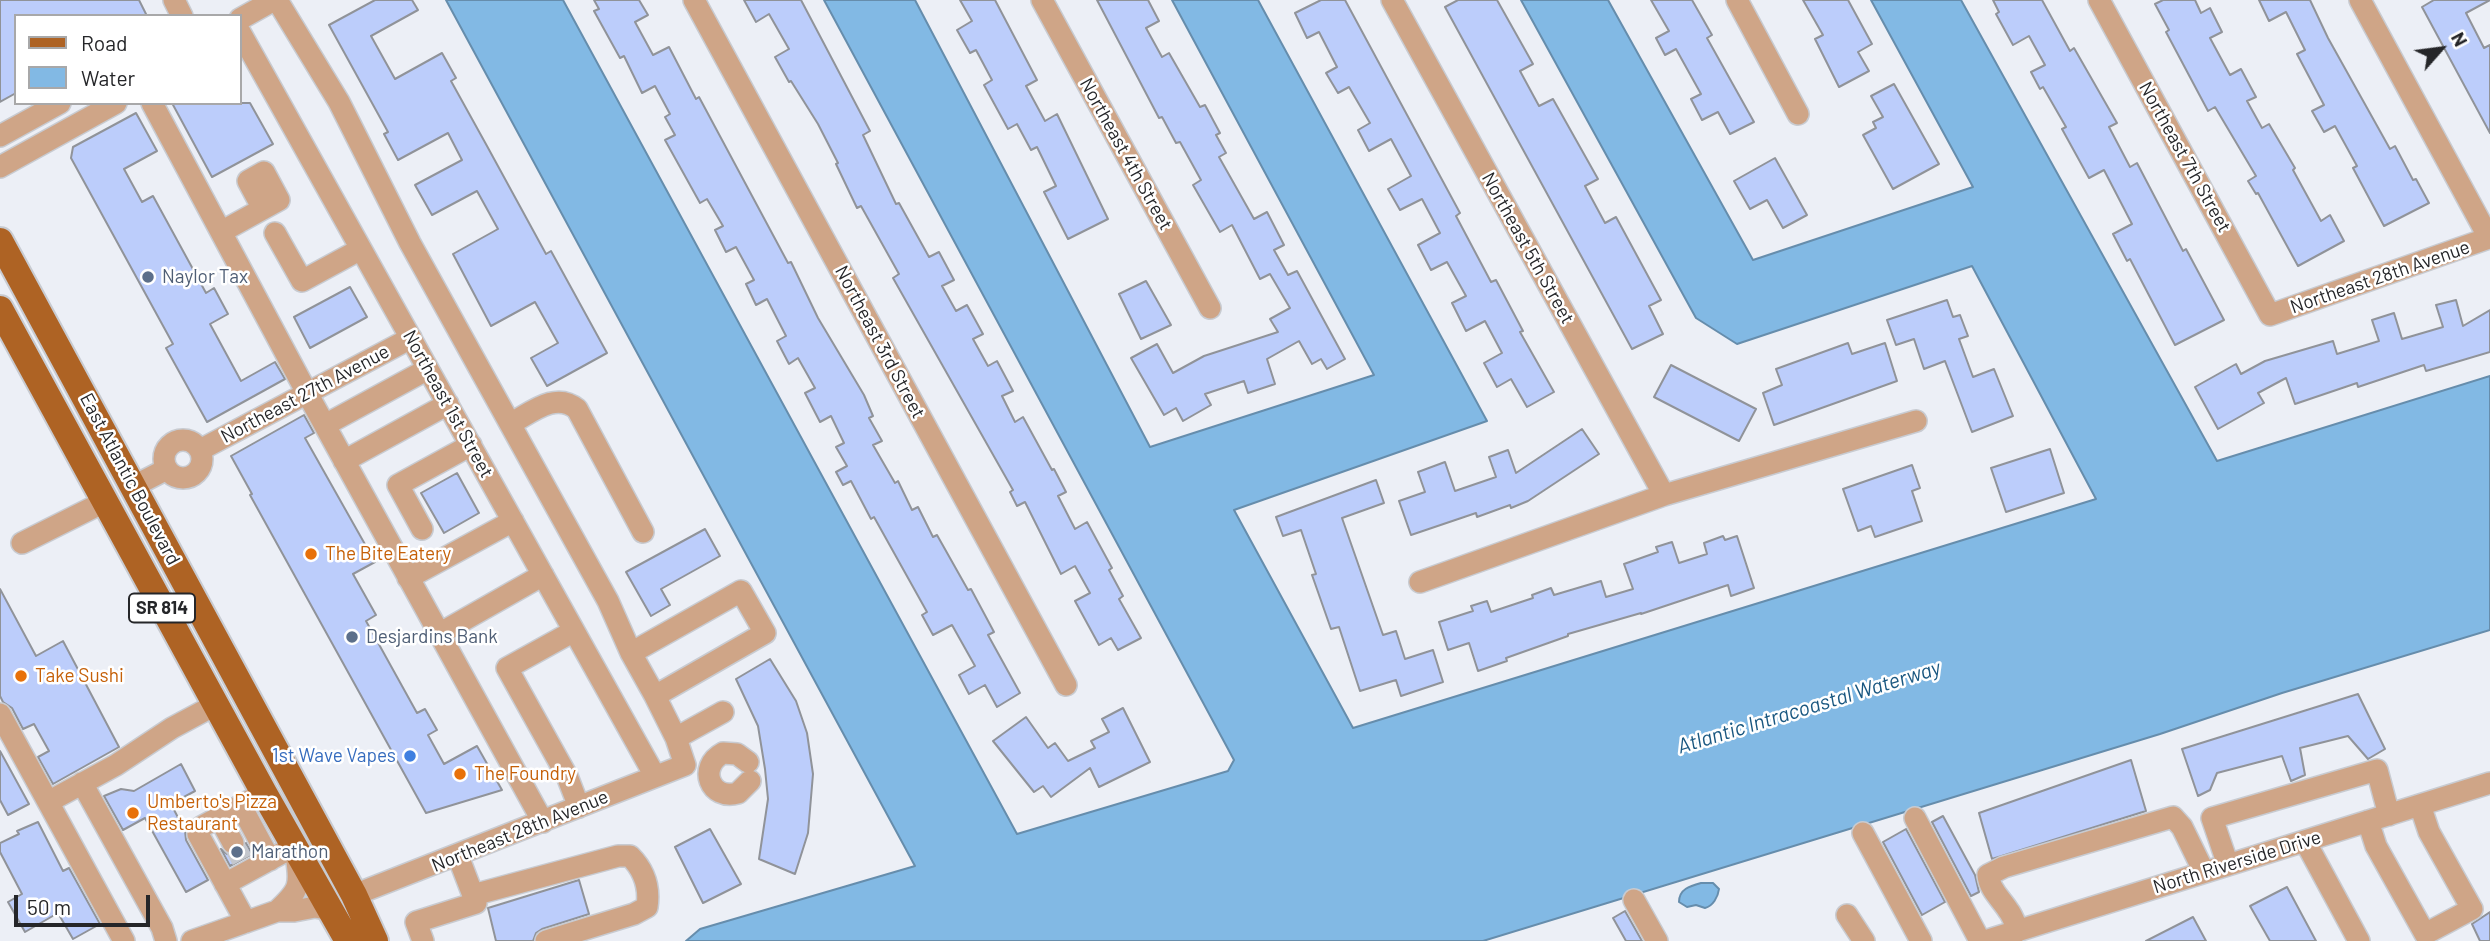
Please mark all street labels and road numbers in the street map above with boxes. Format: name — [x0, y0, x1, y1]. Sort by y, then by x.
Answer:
street label: Northeast 4th Street — [1075, 74, 1177, 234]
street label: Northeast 7th Street — [2134, 78, 2236, 236]
street label: Northeast 5th Street — [1477, 168, 1579, 328]
street label: Northeast 28th Avenue — [2287, 236, 2473, 318]
street label: Northeast 3rd Street — [830, 262, 930, 422]
street label: Northeast 1st Street — [398, 326, 498, 482]
street label: Northeast 27th Avenue — [217, 340, 393, 448]
street label: East Atlantic Boulevard — [75, 389, 185, 569]
road number: SR 814 — [129, 594, 195, 622]
street label: Northeast 28th Avenue — [428, 785, 612, 877]
street label: North Riverside Drive — [2150, 826, 2324, 898]

